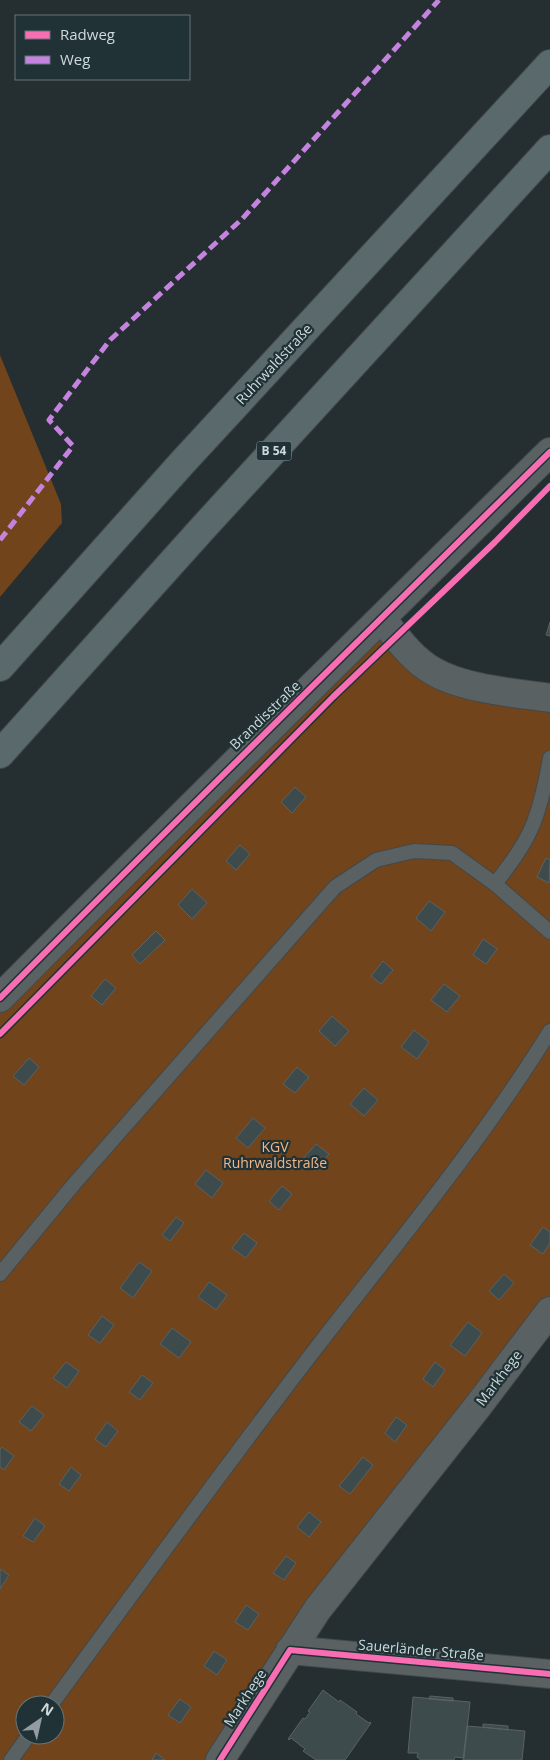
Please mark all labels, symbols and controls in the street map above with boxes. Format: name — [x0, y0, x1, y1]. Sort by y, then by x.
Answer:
legend — [15, 15, 190, 80]
text: Radweg — [60, 24, 115, 44]
text: Weg — [60, 49, 90, 69]
street label: Ruhrwaldstraße — [231, 319, 316, 408]
road number: B 54 — [256, 442, 292, 461]
street label: Brandisstraße — [225, 676, 304, 753]
park label: KGV Ruhrwaldstraße — [223, 1137, 327, 1172]
street label: Markhege — [471, 1346, 526, 1410]
street label: Sauerländer Straße — [357, 1635, 485, 1664]
street label: Markhege — [219, 1665, 270, 1730]
north arrow — [15, 1695, 65, 1745]
text: N — [38, 1698, 58, 1720]

